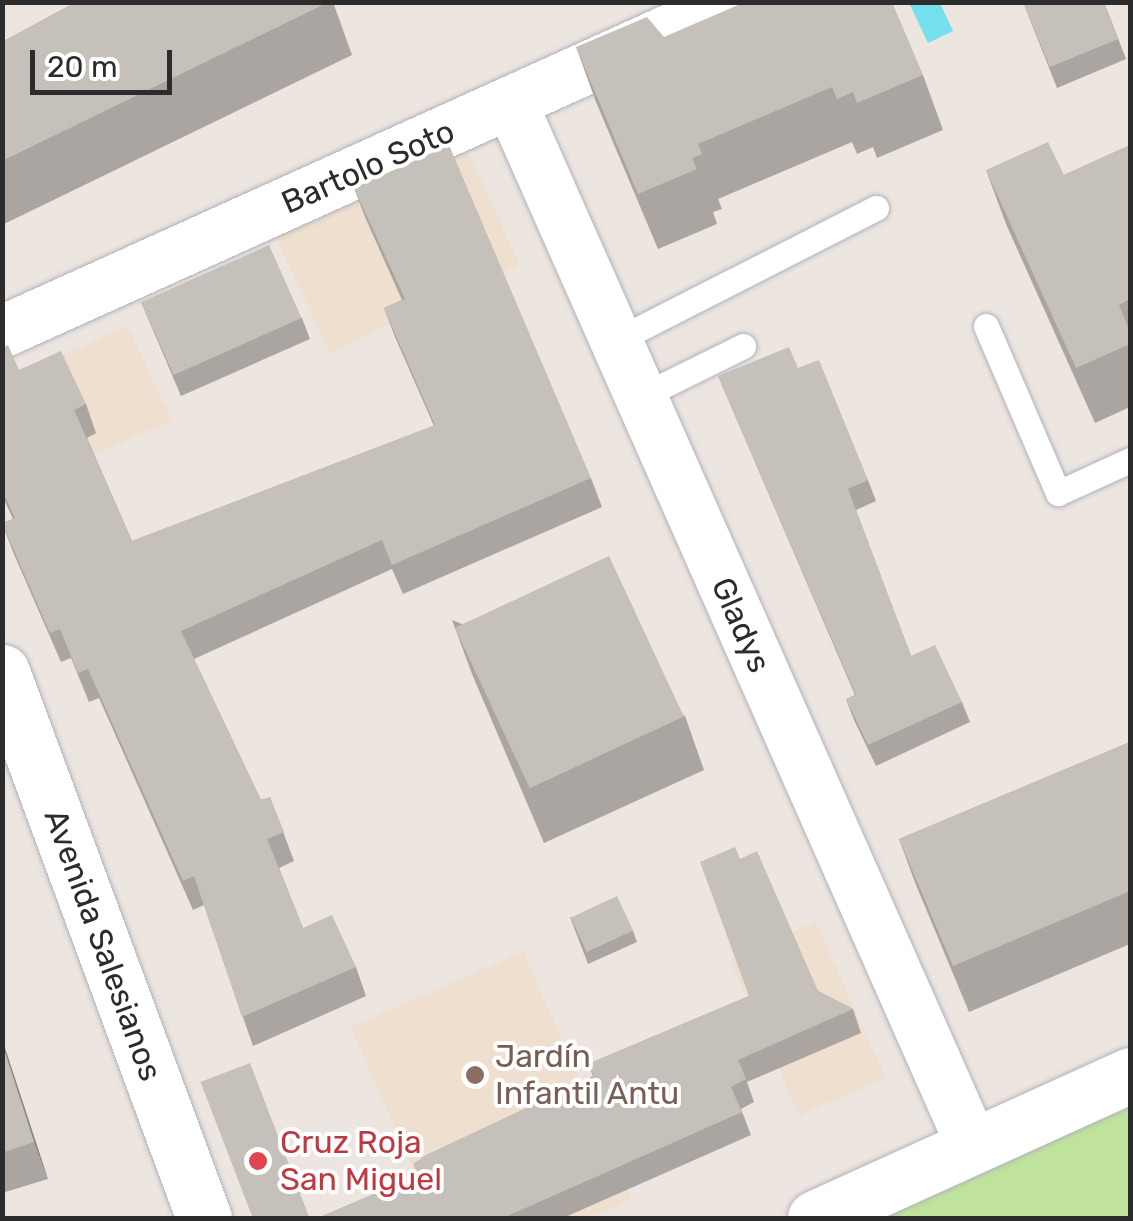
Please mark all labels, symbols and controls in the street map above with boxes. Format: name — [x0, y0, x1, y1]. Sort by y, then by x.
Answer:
scale bar — [35, 30, 178, 92]
text: 20 m — [47, 49, 118, 85]
street label: Bartolo Soto — [276, 112, 460, 222]
street label: Gladys — [703, 572, 779, 678]
street label: Avenida Salesianos — [36, 804, 170, 1086]
place label: Jardín Infantil Antu — [495, 1038, 680, 1113]
marker: Jardín Infantil Antu — [464, 1064, 486, 1086]
place label: Cruz Roja San Miguel — [280, 1124, 442, 1199]
marker: Cruz Roja San Miguel — [245, 1148, 271, 1174]

